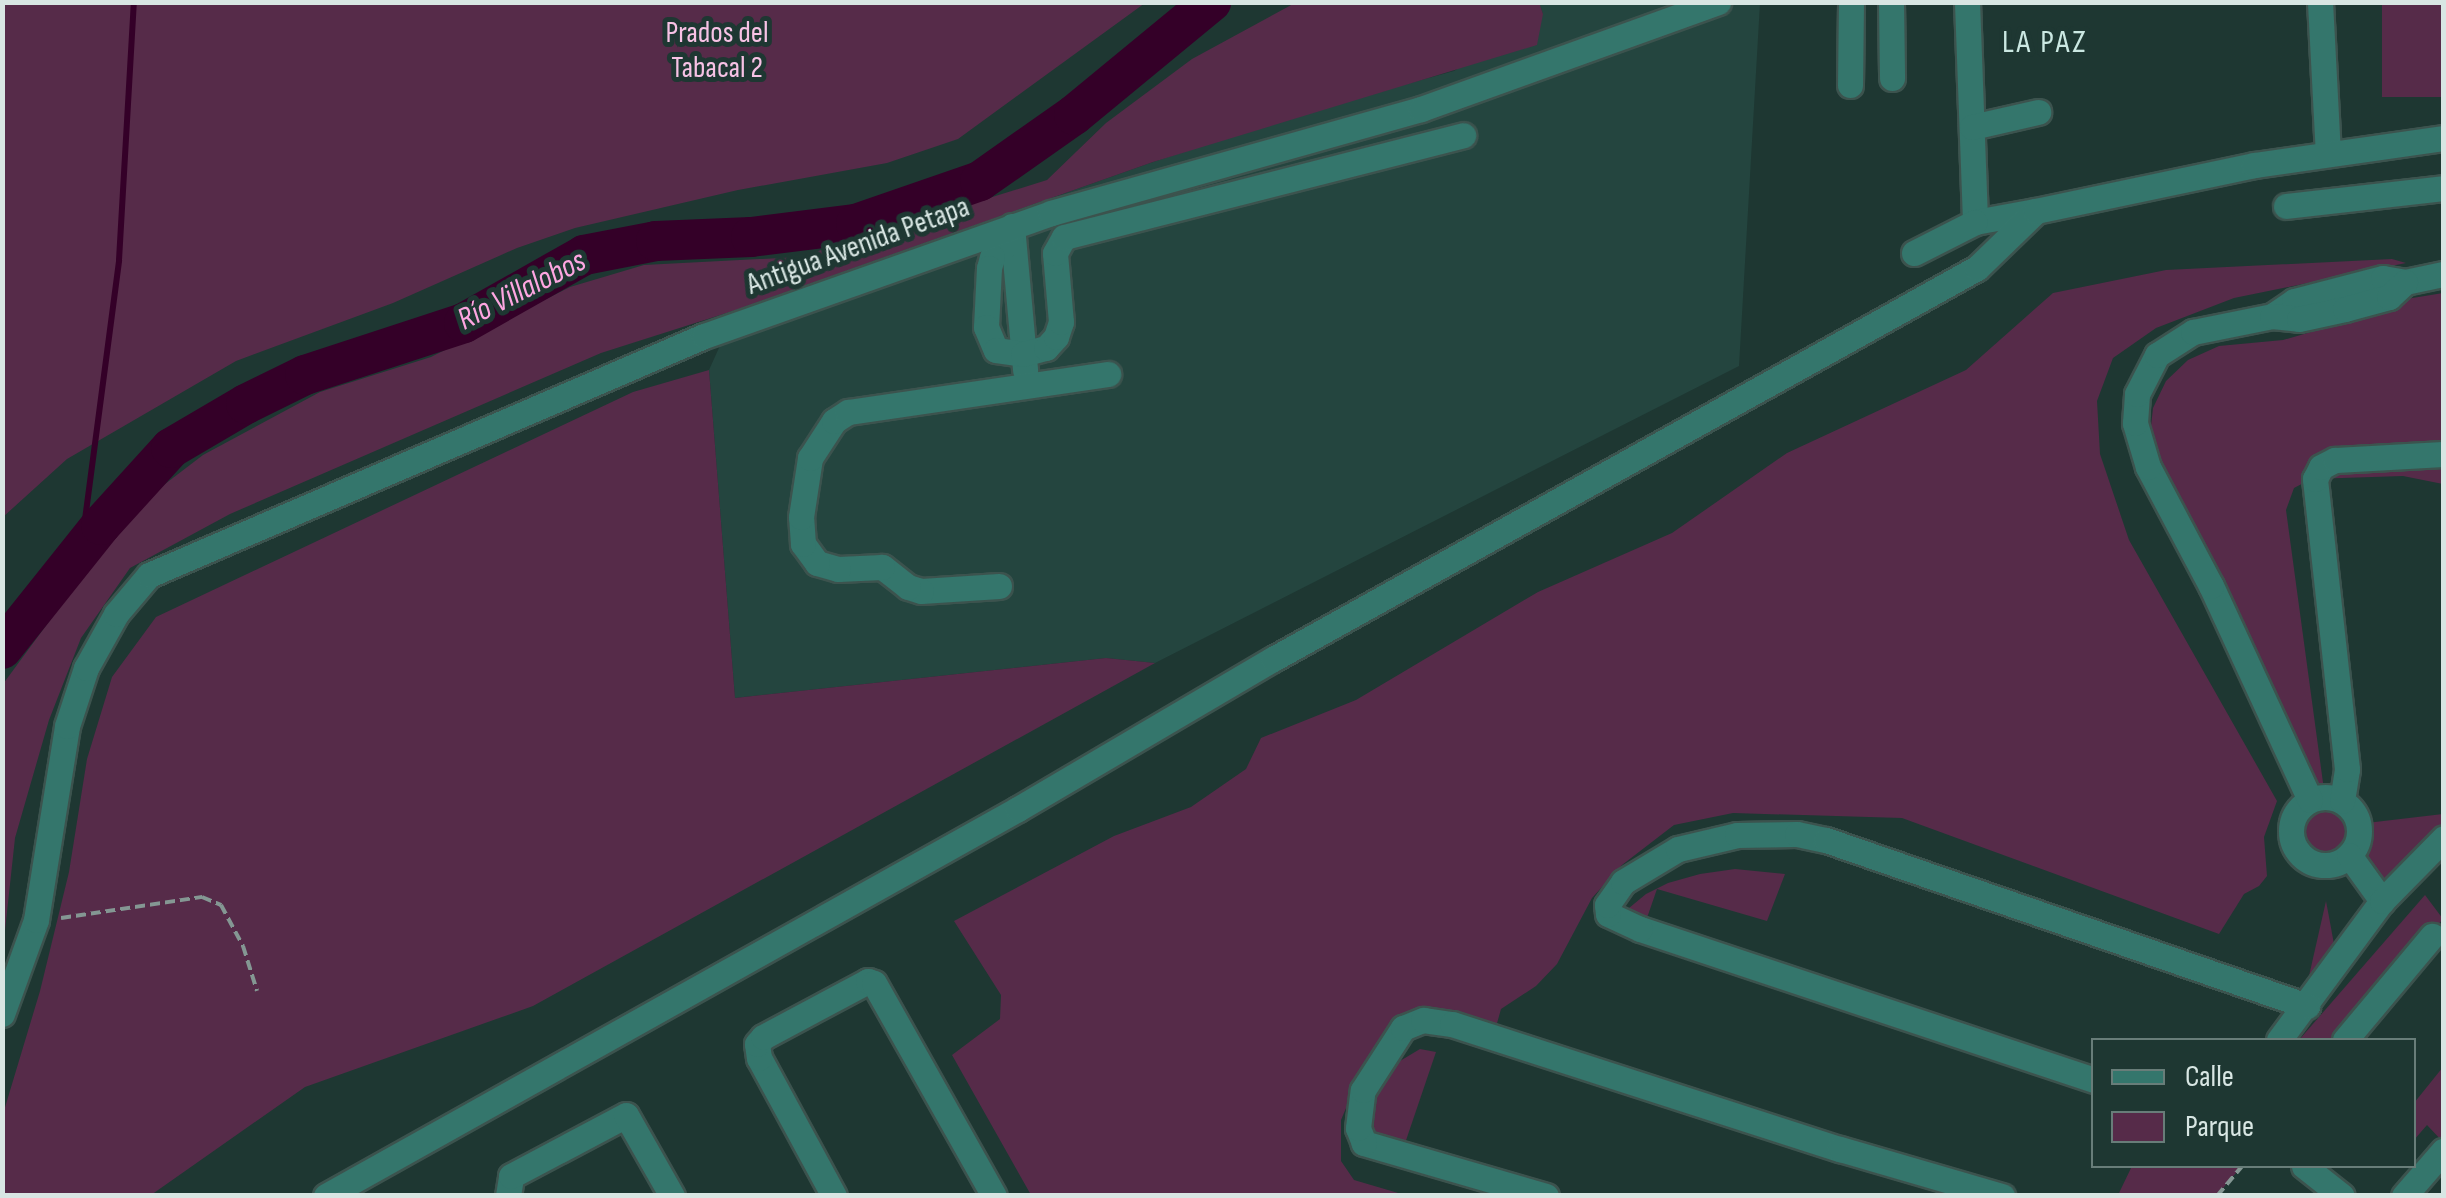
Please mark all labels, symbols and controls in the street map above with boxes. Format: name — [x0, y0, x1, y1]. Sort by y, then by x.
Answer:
park label: Prados del Tabacal 2 — [666, 15, 768, 86]
district label: LA PAZ — [2002, 24, 2088, 62]
street label: Antigua Avenida Petapa — [742, 189, 974, 303]
water label: Río Villalobos — [451, 242, 593, 340]
legend — [2091, 1038, 2416, 1168]
text: Calle — [2185, 1059, 2234, 1095]
text: Parque — [2185, 1109, 2254, 1145]

